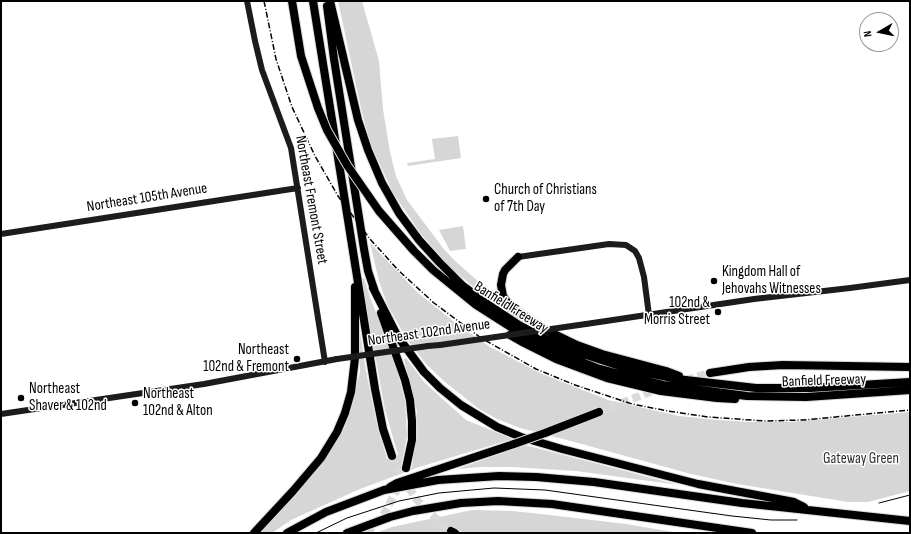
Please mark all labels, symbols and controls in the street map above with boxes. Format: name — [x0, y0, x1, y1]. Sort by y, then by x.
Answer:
north arrow — [859, 12, 899, 52]
text: N — [861, 30, 875, 38]
street label: Northeast Fremont Street — [291, 134, 331, 266]
street label: Northeast 105th Avenue — [86, 180, 208, 216]
place label: Church of Christians of 7th Day — [494, 181, 597, 216]
marker: Church of Christians of 7th Day — [481, 194, 491, 204]
place label: Kingdom Hall of Jehovahs Witnesses — [722, 263, 821, 298]
marker: Kingdom Hall of Jehovahs Witnesses — [709, 276, 719, 286]
street label: Banfield Freeway — [470, 278, 552, 338]
place label: 102nd & Morris Street — [644, 294, 710, 329]
marker: 102nd & Morris Street — [713, 307, 723, 317]
street label: Northeast 102nd Avenue — [367, 316, 491, 350]
place label: Northeast 102nd & Fremont — [203, 341, 289, 376]
marker: Northeast 102nd & Fremont — [292, 354, 302, 364]
street label: Banfield Freeway — [782, 371, 866, 391]
place label: Northeast Shaver & 102nd — [29, 380, 107, 415]
place label: Northeast 102nd & Alton — [143, 385, 213, 420]
marker: Northeast Shaver & 102nd — [16, 393, 26, 403]
marker: Northeast 102nd & Alton — [130, 398, 140, 408]
park label: Gateway Green — [823, 450, 899, 468]

